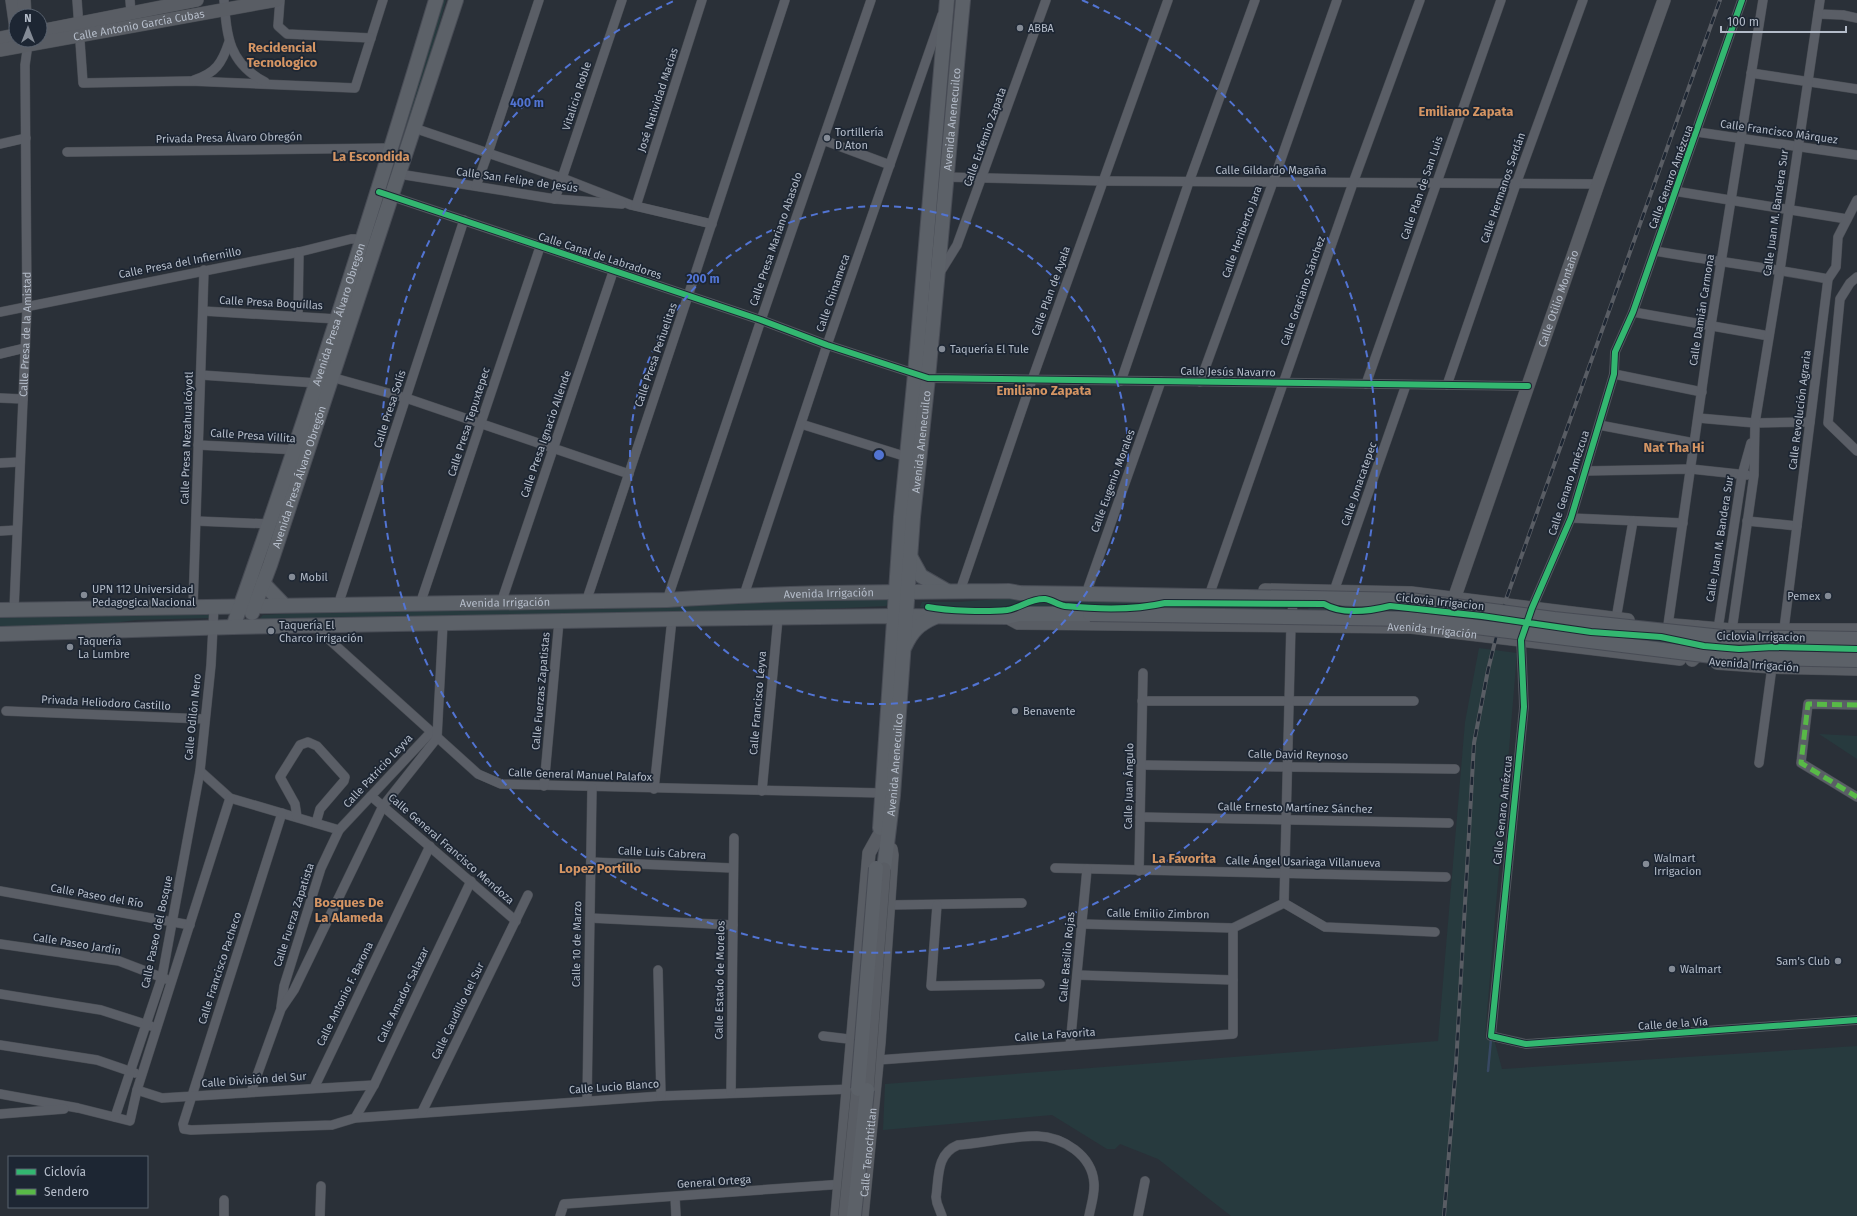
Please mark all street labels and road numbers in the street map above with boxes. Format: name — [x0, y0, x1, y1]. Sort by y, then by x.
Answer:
street label: Calle Antonio García Cubas — [72, 7, 205, 43]
street label: José Natividad Macias — [635, 46, 681, 154]
street label: Vitalicio Roble — [560, 60, 594, 132]
street label: Avenida Anenecuilco — [941, 67, 963, 171]
street label: Calle Eufemio Zapata — [961, 86, 1009, 188]
street label: Calle Francisco Márquez — [1719, 117, 1839, 147]
street label: Calle Genaro Amézcua — [1646, 123, 1696, 231]
street label: Privada Presa Álvaro Obregón — [156, 129, 302, 146]
street label: Calle Hermanos Serdán — [1478, 131, 1528, 245]
street label: Calle Plan de San Luis — [1398, 134, 1446, 242]
street label: Calle Juan M. Bandera Sur — [1761, 148, 1791, 277]
street label: Calle Gildardo Magaña — [1215, 164, 1327, 177]
street label: Calle San Felipe de Jesús — [455, 165, 579, 195]
street label: Calle Presa Mariano Abasolo — [747, 170, 805, 308]
street label: Calle Heriberto Jara — [1219, 184, 1265, 280]
street label: Calle Canal de Labradores — [537, 230, 663, 282]
street label: Calle Graciano Sánchez — [1278, 234, 1328, 347]
street label: Avenida Presa Álvaro Obregon — [309, 241, 368, 387]
street label: Calle Presa del Infiernillo — [118, 245, 242, 281]
street label: Calle Plan de Ayala — [1029, 245, 1073, 337]
street label: Calle Otilio Montaño — [1535, 248, 1581, 349]
street label: Calle Chinameca — [814, 252, 852, 334]
street label: Calle Damián Carmona — [1687, 253, 1717, 367]
street label: Calle Presa de la Amistad — [17, 272, 34, 397]
street label: Calle Presa Boquillas — [219, 294, 323, 312]
street label: Calle Presa Peñuelitas — [632, 301, 680, 409]
street label: Calle Revolución Agraria — [1786, 349, 1814, 471]
street label: Calle Jesús Navarro — [1180, 365, 1276, 379]
street label: Calle Presa Tepuxtepec — [445, 366, 493, 478]
street label: Calle Presa Solís — [371, 368, 409, 450]
street label: Calle Presa Ignacio Allende — [518, 369, 574, 499]
street label: Calle Presa Nezahualcóyotl — [178, 371, 196, 505]
street label: Avenida Anenecuilco — [909, 390, 933, 494]
street label: Avenida Presa Álvaro Obregón — [269, 404, 329, 550]
street label: Calle Presa Villita — [210, 427, 296, 445]
street label: Calle Eugenio Morales — [1088, 428, 1138, 534]
street label: Calle Genaro Amézcua — [1546, 429, 1592, 537]
street label: Calle Jonacatepec — [1339, 440, 1379, 528]
street label: Calle Juan M. Bandera Sur — [1704, 474, 1737, 603]
street label: Avenida Irrigación — [783, 586, 874, 601]
street label: Ciclovia Irrigacion — [1395, 591, 1485, 613]
street label: Avenida Irrigación — [460, 595, 550, 610]
street label: Avenida Irrigación — [1387, 620, 1478, 641]
street label: Ciclovia Irrigacion — [1716, 630, 1806, 644]
street label: Calle Fuerzas Zapatistas — [529, 631, 553, 751]
street label: Calle Francisco Leyva — [747, 651, 769, 755]
street label: Avenida Irrigación — [1709, 655, 1799, 675]
street label: Calle Odilón Nero — [182, 673, 204, 761]
street label: Privada Heliodoro Castillo — [41, 693, 171, 713]
street label: Avenida Anenecuilco — [884, 713, 905, 817]
street label: Calle Patricio Leyva — [341, 732, 415, 810]
street label: Calle Juan Ángulo — [1121, 743, 1136, 829]
street label: Calle David Reynoso — [1248, 748, 1348, 762]
street label: Calle Genaro Amézcua — [1491, 755, 1515, 865]
street label: Calle General Manuel Palafox — [508, 766, 653, 784]
street label: Calle General Francisco Mendoza — [386, 791, 516, 907]
street label: Calle Ernesto Martínez Sánchez — [1218, 800, 1373, 816]
street label: Calle Luis Cabrera — [618, 844, 707, 862]
street label: Calle Ángel Usariaga Villanueva — [1225, 853, 1381, 870]
street label: Calle Fuerza Zapatista — [271, 861, 317, 969]
street label: Calle Paseo del Bosque — [139, 874, 175, 990]
street label: Calle Paseo del Río — [49, 881, 145, 911]
street label: Calle 10 de Marzo — [570, 901, 584, 987]
street label: Calle Emilio Zimbron — [1106, 907, 1210, 921]
street label: Calle Francisco Pacheco — [196, 910, 244, 1026]
street label: Calle Basilio Rojas — [1057, 911, 1077, 1003]
street label: Calle Estado de Morelos — [712, 920, 728, 1040]
street label: Calle Paseo Jardín — [32, 931, 122, 957]
street label: Calle Antonio F. Barona — [314, 940, 376, 1048]
street label: Calle Amador Salazar — [374, 944, 432, 1045]
street label: Calle Caudillo del Sur — [429, 960, 487, 1062]
street label: Calle de la Vía — [1638, 1015, 1708, 1033]
street label: Calle La Favorita — [1014, 1026, 1096, 1044]
street label: Calle División del Sur — [201, 1070, 308, 1090]
street label: Calle Lucio Blanco — [568, 1077, 660, 1097]
street label: Calle Tenochtitlan — [857, 1107, 879, 1197]
street label: General Ortega — [676, 1173, 752, 1191]

